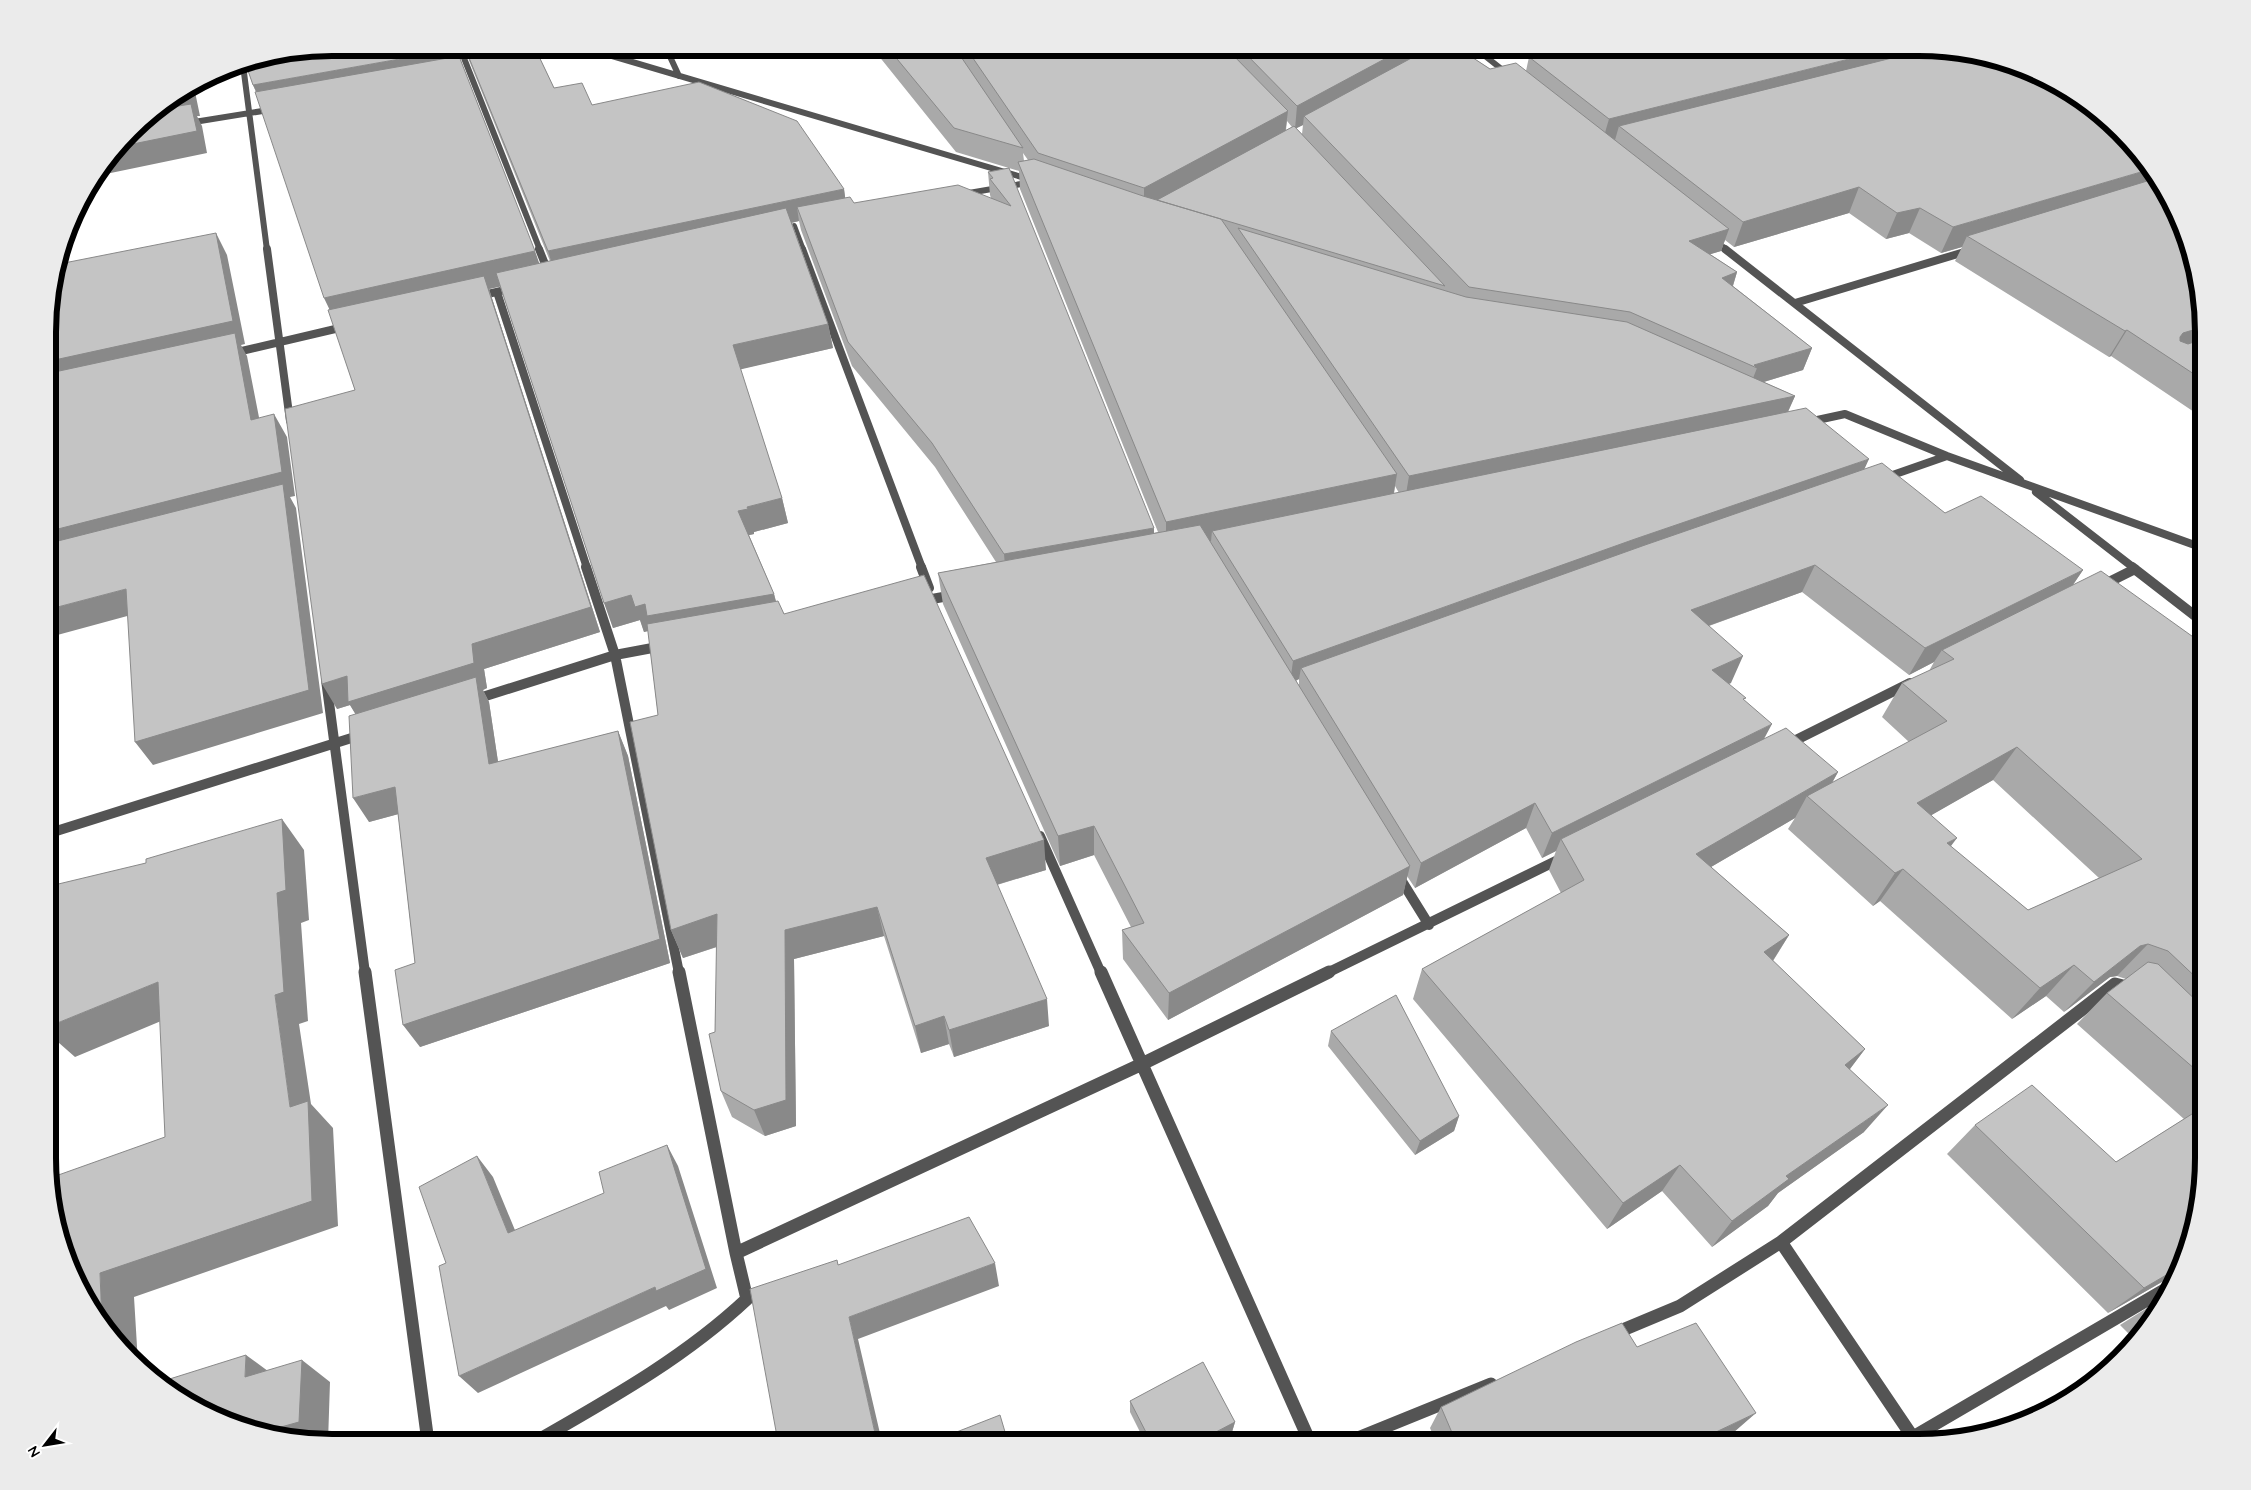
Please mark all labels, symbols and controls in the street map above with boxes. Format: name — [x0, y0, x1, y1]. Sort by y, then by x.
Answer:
north arrow — [20, 1420, 70, 1470]
text: N — [23, 1443, 44, 1461]

